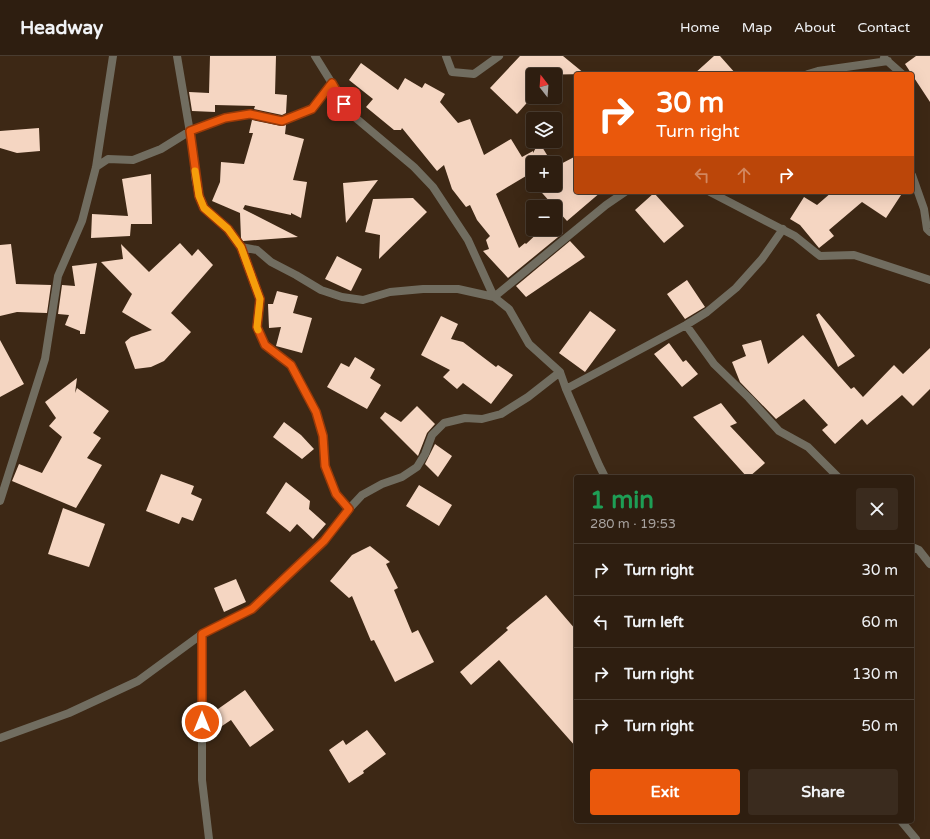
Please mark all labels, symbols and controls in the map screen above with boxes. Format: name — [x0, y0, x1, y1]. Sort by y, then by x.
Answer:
text: Headway — [20, 17, 103, 39]
text: Home — [680, 19, 720, 36]
text: Map — [742, 19, 772, 36]
text: About — [794, 19, 836, 36]
text: Contact — [858, 19, 910, 36]
north arrow — [526, 68, 562, 104]
map controls — [526, 68, 562, 236]
text: 30 m — [656, 86, 724, 120]
pin — [327, 87, 361, 121]
icon: right — [590, 88, 642, 140]
icon: arrive — [333, 93, 355, 115]
button: layers — [526, 112, 562, 148]
text: Turn right — [656, 120, 740, 142]
button: + — [526, 156, 562, 192]
icon: left — [691, 164, 713, 186]
icon: ahead — [733, 164, 755, 186]
icon: right — [775, 164, 797, 186]
button: − — [526, 200, 562, 236]
text: 1 min — [590, 486, 654, 515]
button: close — [856, 488, 898, 530]
text: 280 m · 19:53 — [590, 516, 676, 532]
icon: right — [590, 559, 612, 581]
text: Turn right — [624, 561, 694, 579]
text: 30 m — [861, 561, 898, 579]
icon: left — [590, 611, 612, 633]
text: Turn left — [624, 613, 684, 631]
text: 60 m — [861, 613, 898, 631]
icon: right — [590, 663, 612, 685]
text: Turn right — [624, 665, 694, 683]
text: 130 m — [852, 665, 898, 683]
position arrow — [181, 701, 223, 743]
icon: right — [590, 715, 612, 737]
text: Turn right — [624, 717, 694, 735]
text: 50 m — [861, 717, 898, 735]
button: Exit — [590, 769, 740, 815]
button: Share — [748, 769, 898, 815]

